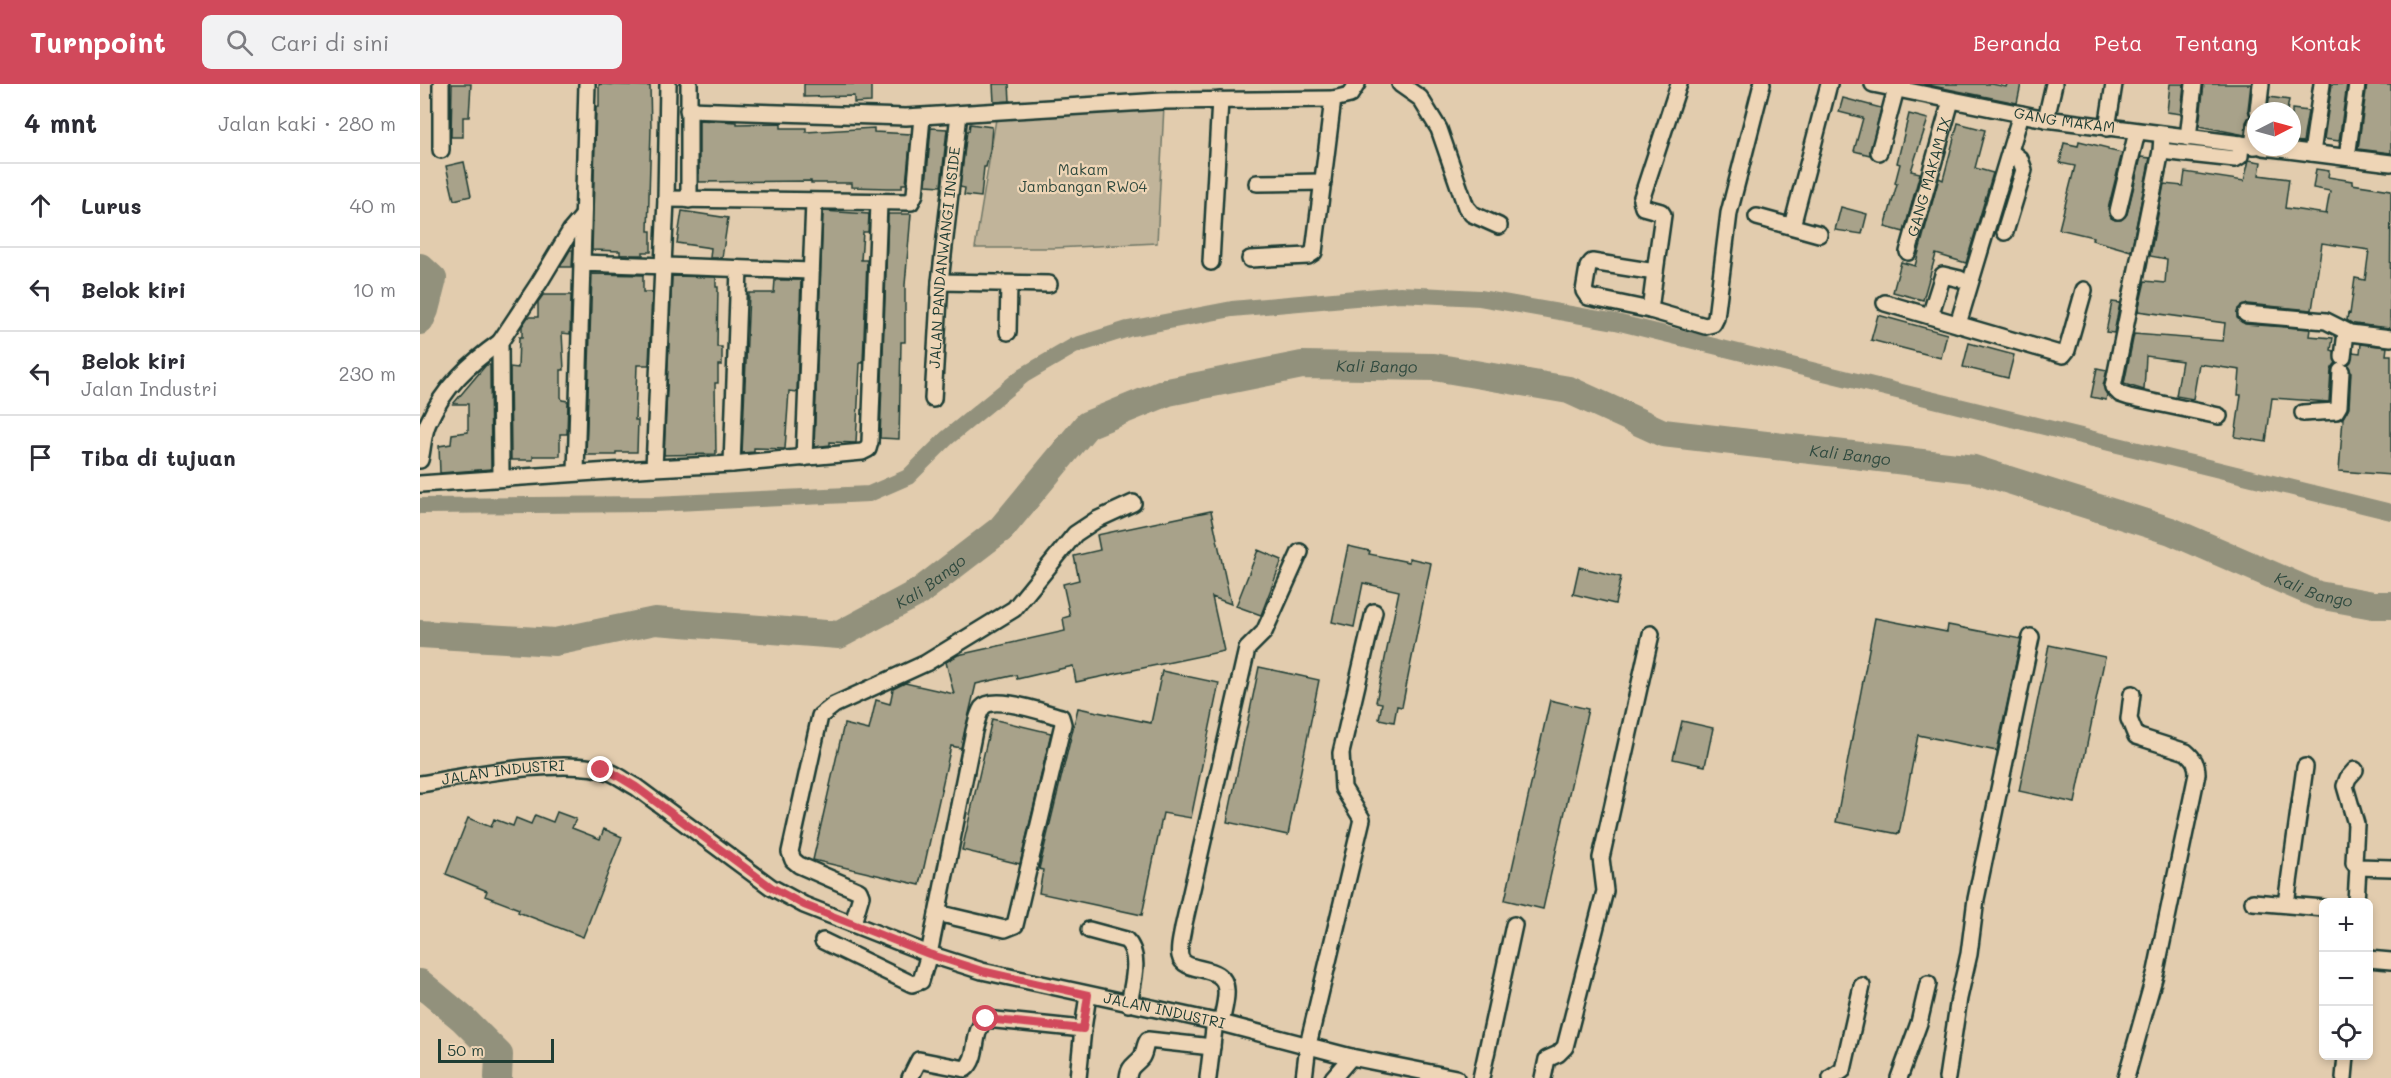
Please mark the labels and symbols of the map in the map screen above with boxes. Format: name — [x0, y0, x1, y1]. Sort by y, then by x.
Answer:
street label: GANG MAKAM — [2012, 102, 2117, 137]
north arrow — [2247, 102, 2301, 156]
street label: GANG MAKAM IX — [1902, 114, 1955, 239]
street label: JALAN PANDANWANGI INSIDE — [924, 145, 964, 369]
park label: Makam Jambangan RW04 — [1019, 159, 1148, 196]
water label: Kali Bango — [1336, 355, 1418, 377]
water label: Kali Bango — [1809, 439, 1892, 469]
water label: Kali Bango — [891, 549, 970, 613]
water label: Kali Bango — [2272, 566, 2355, 611]
street label: JALAN INDUSTRI — [440, 755, 565, 789]
route end — [587, 756, 613, 782]
street label: JALAN INDUSTRI — [1102, 987, 1228, 1033]
route start — [972, 1005, 998, 1031]
scale bar — [438, 1036, 554, 1064]

